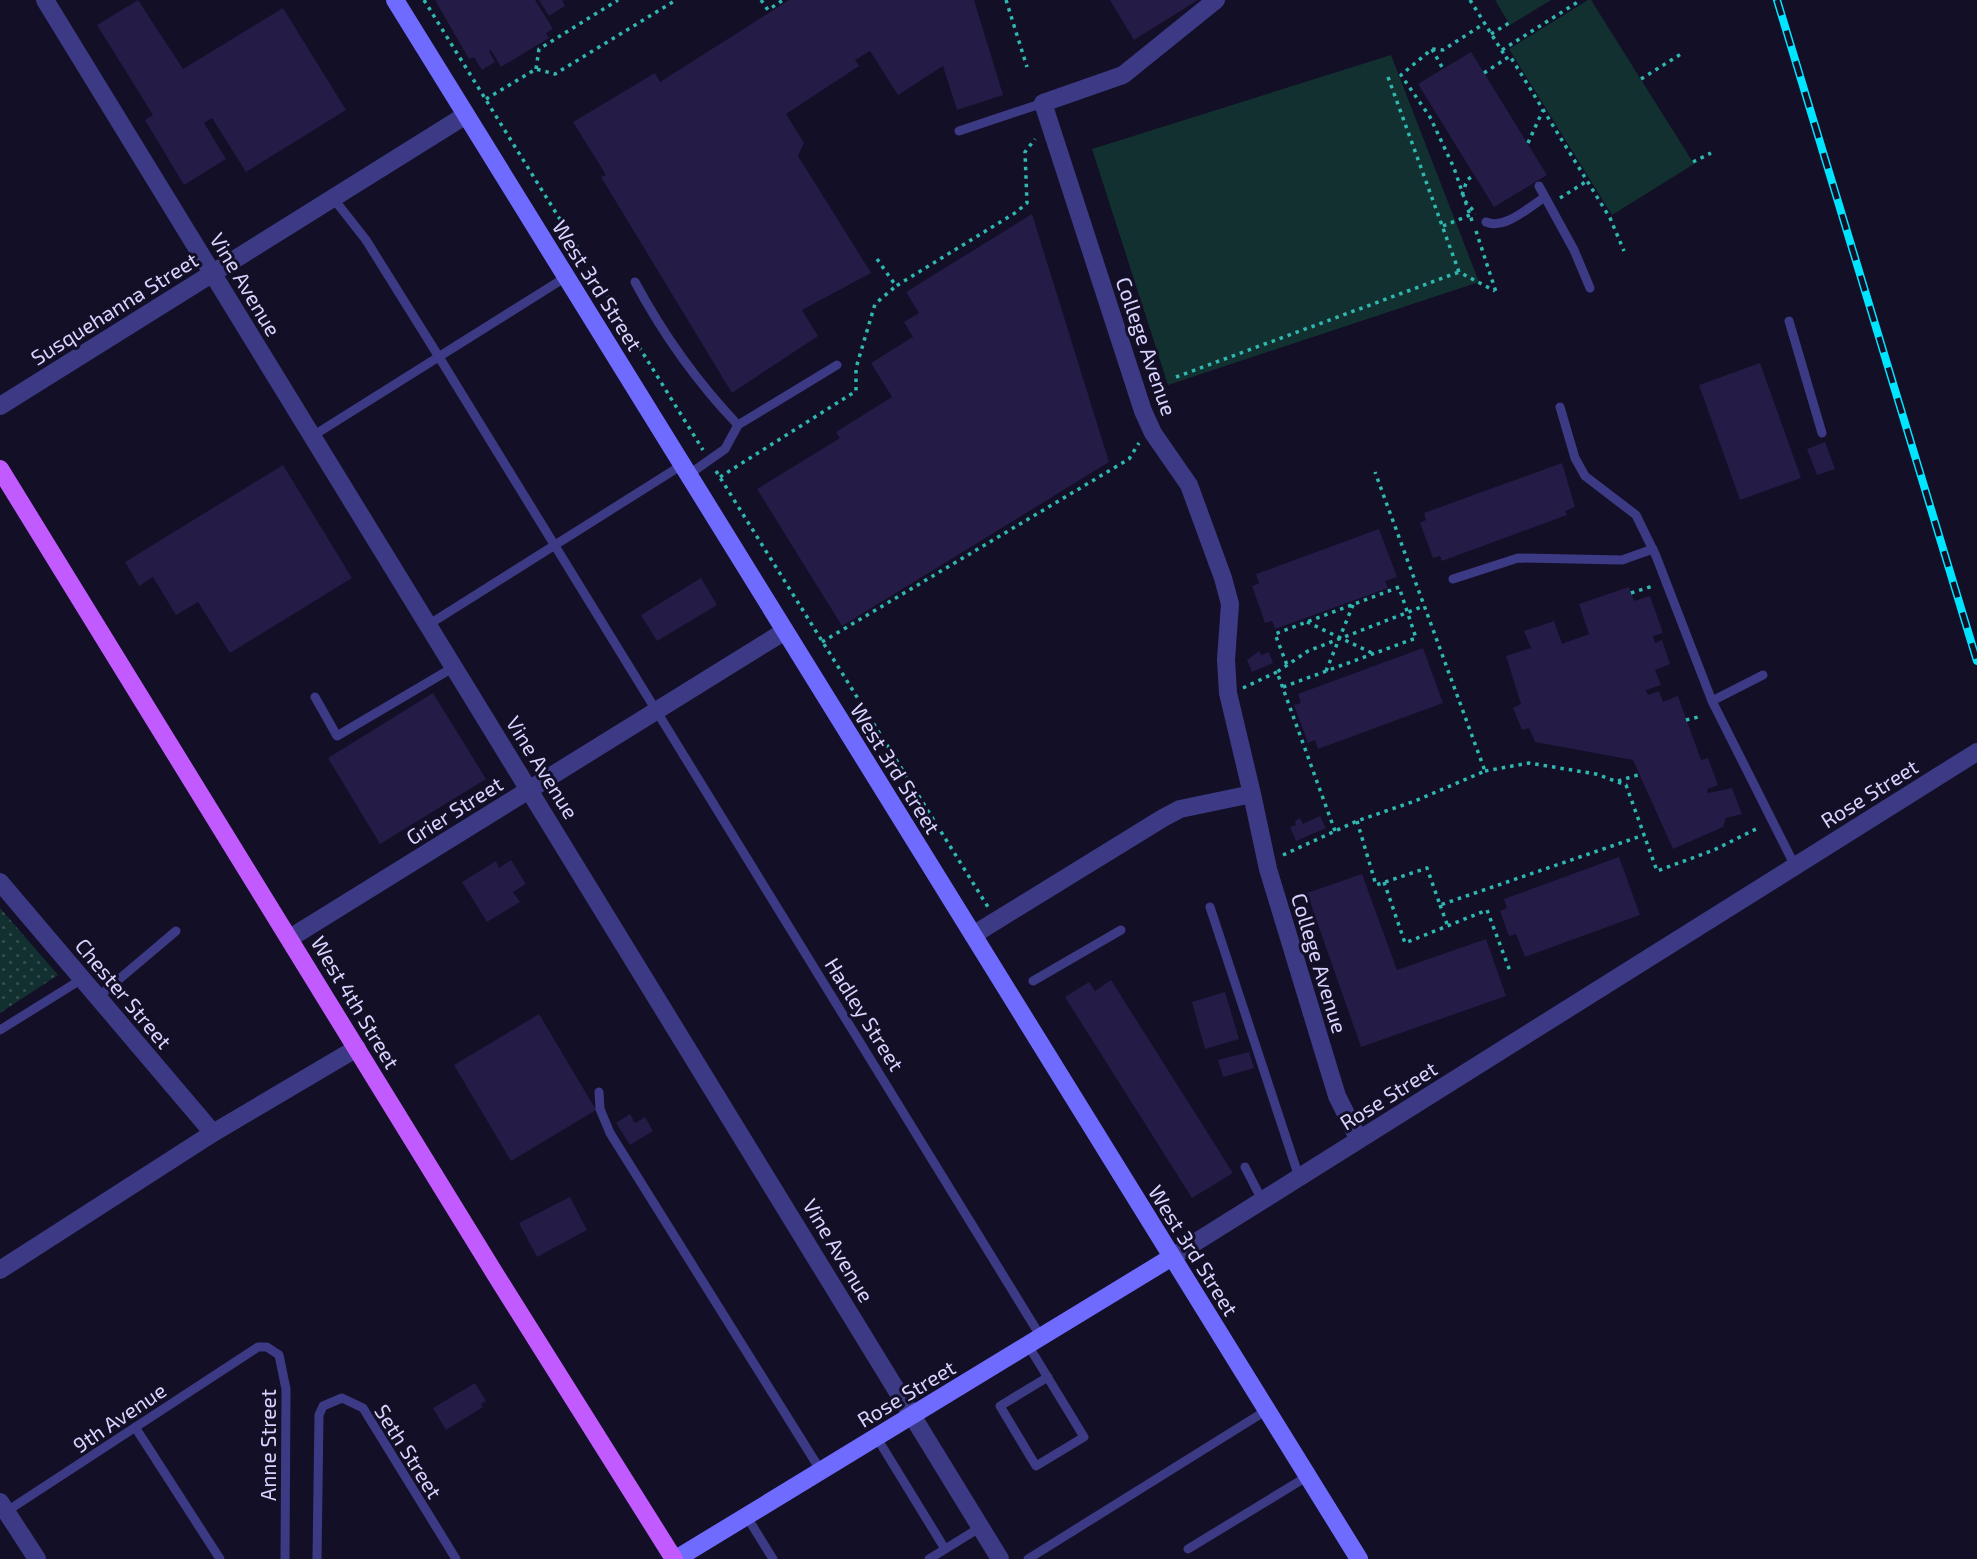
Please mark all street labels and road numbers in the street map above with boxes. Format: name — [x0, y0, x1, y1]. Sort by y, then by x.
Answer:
street label: West 3rd Street — [548, 215, 648, 355]
street label: Vine Avenue — [205, 228, 287, 340]
street label: Susquehanna Street — [26, 246, 202, 370]
street label: College Avenue — [1112, 273, 1182, 419]
street label: West 3rd Street — [846, 698, 946, 838]
street label: Vine Avenue — [502, 711, 584, 823]
street label: Rose Street — [1816, 753, 1922, 833]
street label: Grier Street — [401, 770, 507, 850]
street label: College Avenue — [1287, 890, 1353, 1036]
street label: West 4th Street — [307, 931, 405, 1073]
street label: Chester Street — [71, 933, 177, 1053]
street label: Hadley Street — [820, 953, 910, 1075]
street label: Rose Street — [1335, 1055, 1441, 1135]
street label: West 3rd Street — [1144, 1180, 1244, 1320]
street label: Vine Avenue — [798, 1194, 880, 1306]
street label: Rose Street — [853, 1354, 959, 1432]
street label: 9th Avenue — [68, 1377, 170, 1457]
street label: Anne Street — [255, 1389, 280, 1501]
street label: Seth Street — [370, 1399, 448, 1503]

